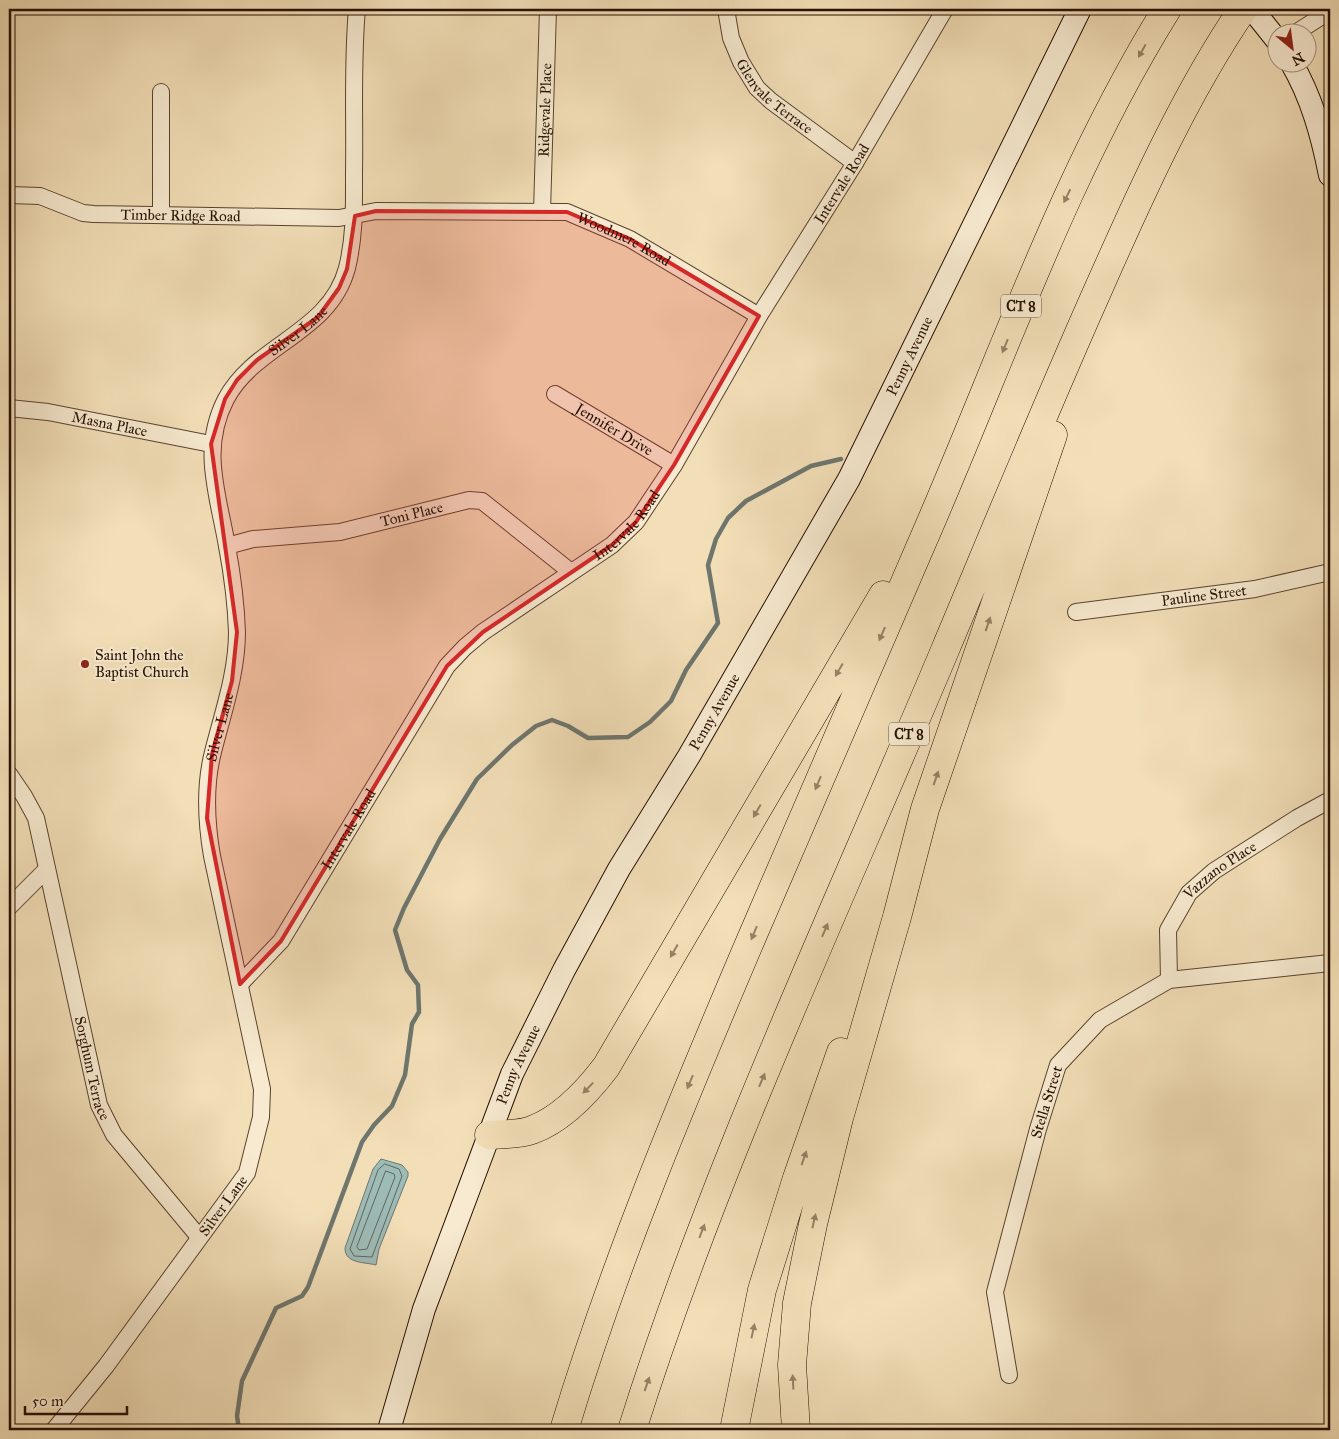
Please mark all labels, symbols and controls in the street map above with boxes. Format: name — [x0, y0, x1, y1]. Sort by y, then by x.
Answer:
north arrow — [1266, 22, 1316, 72]
one-way arrow — [1138, 44, 1147, 57]
text: N — [1289, 49, 1307, 69]
street label: Glenvale Terrace — [732, 55, 816, 138]
street label: Ridgevale Place — [535, 63, 555, 157]
street label: Intervale Road — [810, 140, 873, 227]
one-way arrow — [1063, 189, 1071, 203]
street label: Timber Ridge Road — [121, 205, 241, 225]
street label: Woodmere Road — [574, 208, 674, 270]
road number: CT 8 — [1001, 294, 1041, 318]
street label: Silver Lane — [265, 302, 331, 360]
street label: Penny Avenue — [882, 314, 936, 399]
one-way arrow — [1000, 339, 1008, 353]
street label: Jennifer Drive — [570, 398, 656, 459]
street label: Masna Place — [70, 408, 149, 440]
street label: Intervale Road — [589, 486, 664, 564]
street label: Toni Place — [379, 498, 445, 531]
street label: Pauline Street — [1160, 581, 1248, 610]
one-way arrow — [984, 616, 992, 631]
one-way arrow — [877, 627, 885, 641]
place label: Saint John the Baptist Church — [95, 646, 190, 681]
marker: Saint John the Baptist Church — [79, 658, 91, 670]
one-way arrow — [834, 664, 843, 677]
street label: Penny Avenue — [685, 670, 744, 754]
street label: Silver Lane — [202, 691, 237, 763]
road number: CT 8 — [889, 722, 929, 746]
one-way arrow — [932, 770, 940, 785]
one-way arrow — [813, 776, 821, 790]
street label: Intervale Road — [317, 785, 380, 873]
one-way arrow — [752, 804, 761, 817]
street label: Vazzano Place — [1179, 837, 1260, 904]
one-way arrow — [822, 923, 830, 937]
one-way arrow — [749, 926, 757, 940]
one-way arrow — [670, 944, 679, 957]
street label: Sorghum Terrace — [71, 1014, 114, 1123]
street label: Penny Avenue — [492, 1022, 544, 1107]
street label: Stella Street — [1027, 1063, 1066, 1140]
one-way arrow — [758, 1072, 766, 1087]
one-way arrow — [686, 1075, 694, 1090]
one-way arrow — [582, 1082, 594, 1094]
one-way arrow — [801, 1151, 808, 1166]
street label: Silver Lane — [195, 1172, 251, 1240]
one-way arrow — [810, 1214, 818, 1229]
one-way arrow — [698, 1224, 706, 1238]
one-way arrow — [749, 1323, 757, 1338]
one-way arrow — [788, 1373, 796, 1389]
one-way arrow — [643, 1376, 651, 1391]
scale bar — [25, 1384, 128, 1416]
text: 50 m — [32, 1392, 64, 1410]

